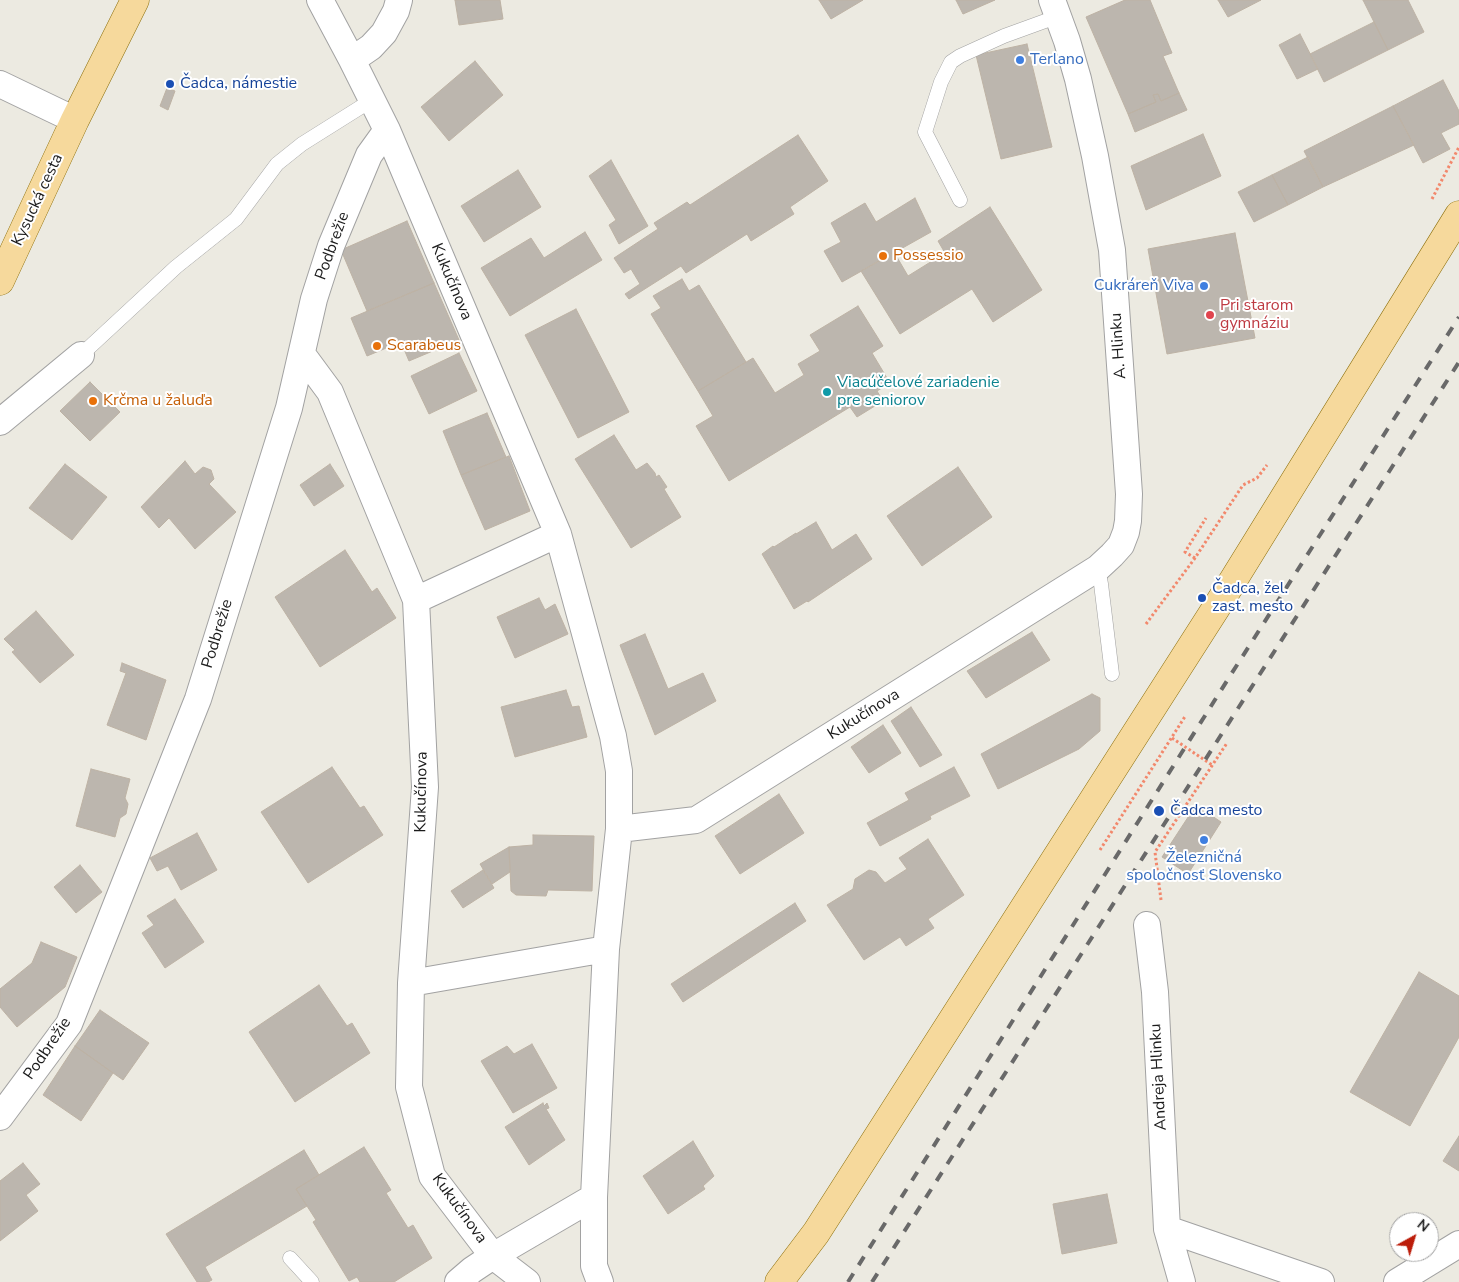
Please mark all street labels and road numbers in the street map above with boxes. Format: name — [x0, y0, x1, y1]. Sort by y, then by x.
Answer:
street label: Kysucká cesta — [8, 151, 68, 249]
street label: Podbrežie — [312, 209, 354, 283]
street label: Kukučínova — [426, 241, 476, 323]
street label: A. Hlinku — [1107, 312, 1131, 380]
street label: Podbrežie — [198, 597, 238, 671]
street label: Kukučínova — [824, 685, 904, 745]
street label: Kukučínova — [412, 751, 432, 833]
street label: Podbrežie — [20, 1014, 76, 1084]
street label: Andreja Hlinku — [1147, 1023, 1171, 1131]
street label: Kukučínova — [427, 1170, 491, 1248]

